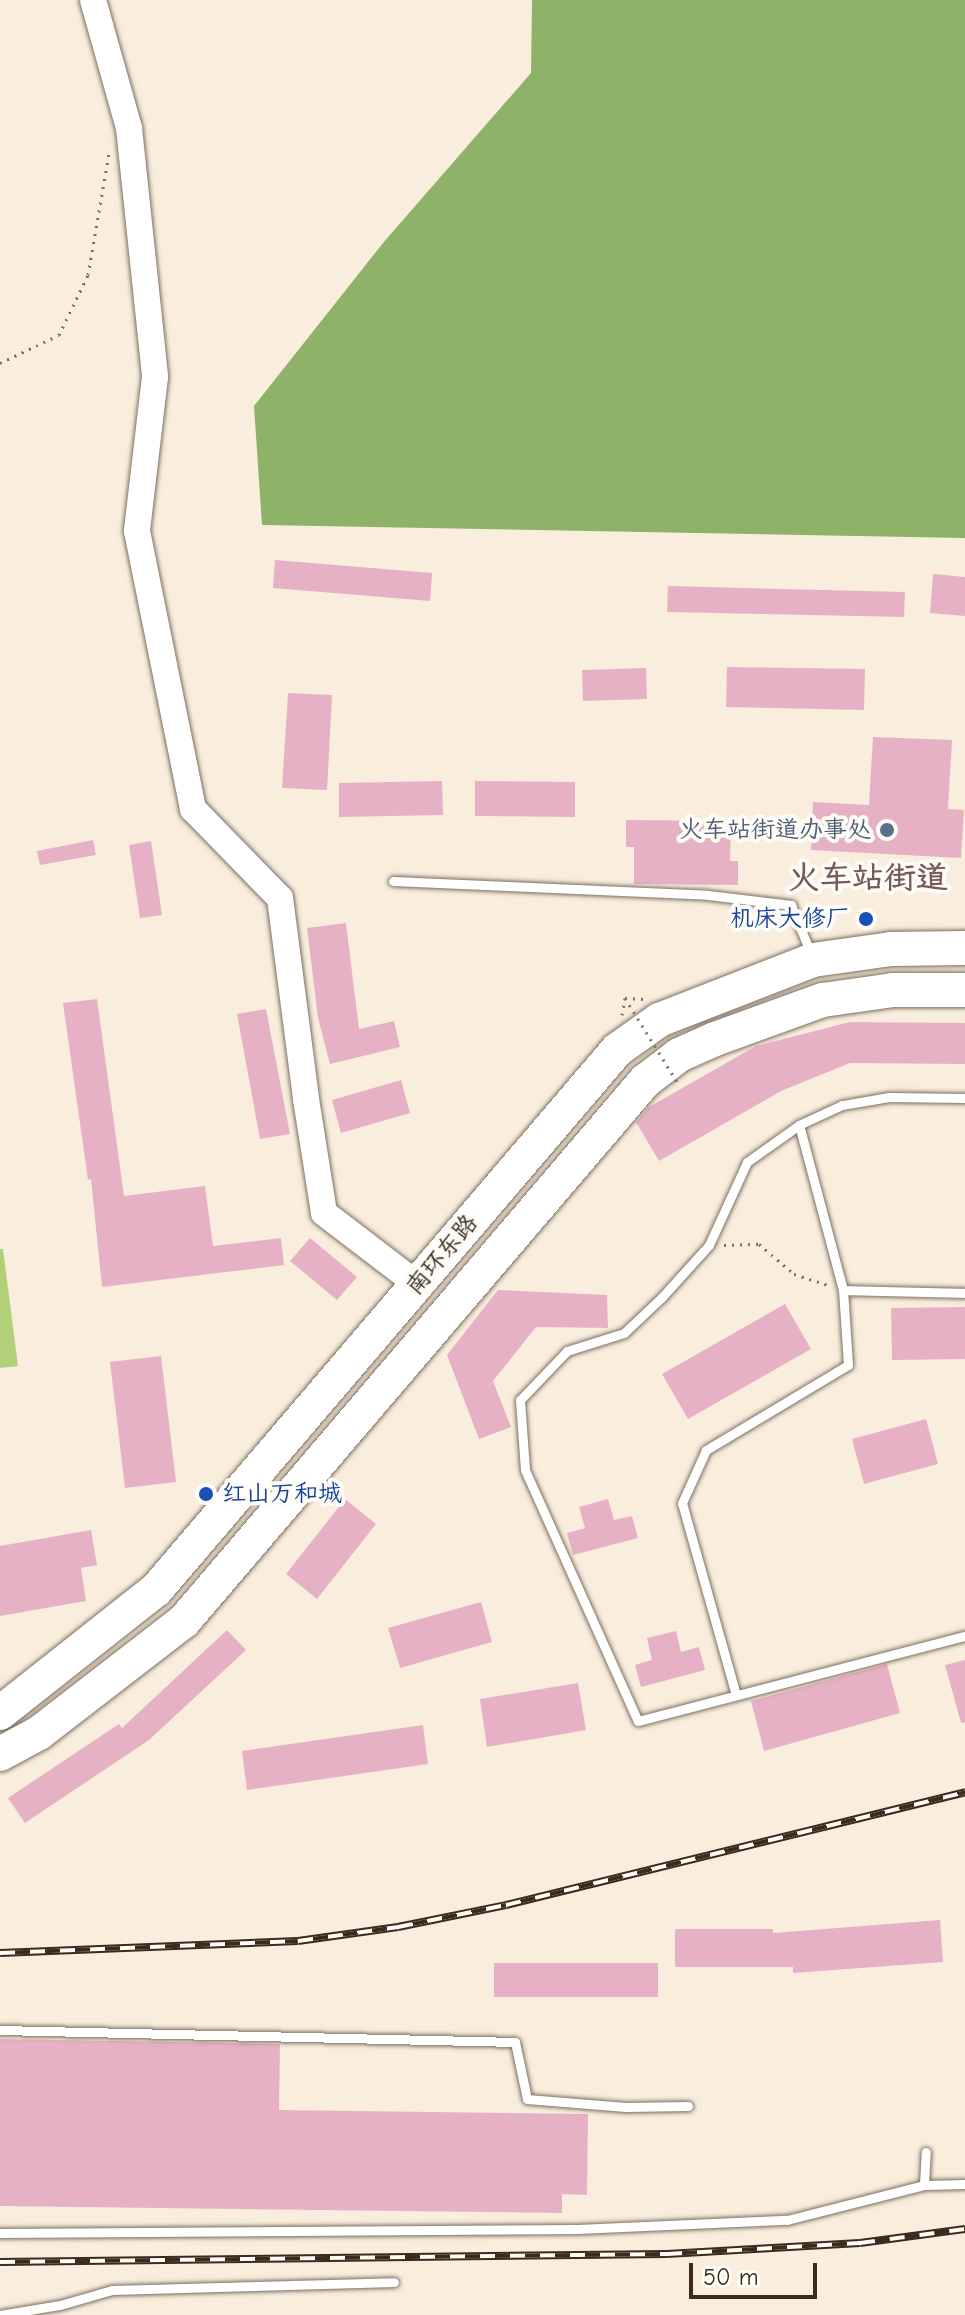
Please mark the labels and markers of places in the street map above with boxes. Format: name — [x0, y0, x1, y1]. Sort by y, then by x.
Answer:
place label: 火车站街道办事处 — [679, 816, 871, 844]
marker: 火车站街道办事处 — [878, 821, 896, 839]
place label: 机床大修厂 — [730, 905, 850, 933]
marker: 机床大修厂 — [857, 910, 875, 928]
place label: 红山万和城 — [222, 1480, 342, 1508]
marker: 红山万和城 — [197, 1485, 215, 1503]

